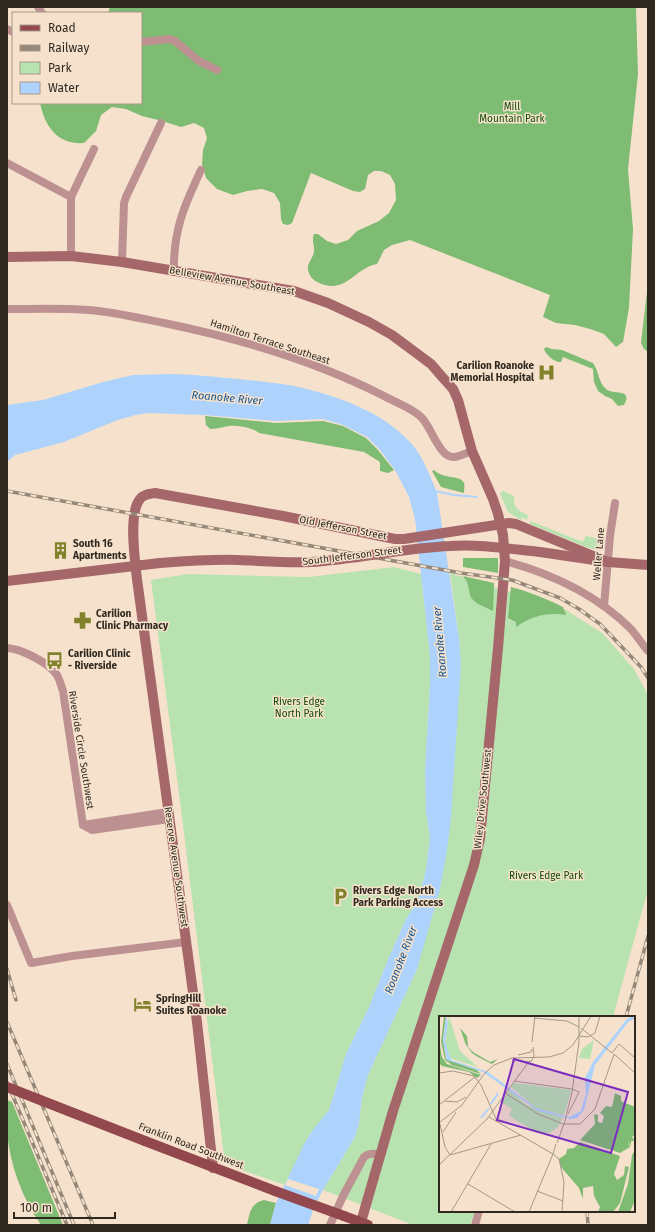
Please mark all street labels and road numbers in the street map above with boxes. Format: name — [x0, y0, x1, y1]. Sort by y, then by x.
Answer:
street label: Belleview Avenue Southeast — [168, 264, 296, 298]
street label: Hamilton Terrace Southeast — [208, 317, 332, 367]
street label: Old Jefferson Street — [298, 514, 388, 542]
street label: Weller Lane — [591, 527, 607, 581]
street label: South Jefferson Street — [302, 544, 403, 568]
street label: Riverside Circle Southwest — [66, 690, 96, 810]
street label: Wiley Drive Southwest — [472, 748, 494, 850]
street label: Reserve Avenue Southwest — [162, 806, 190, 928]
street label: Franklin Road Southwest — [137, 1120, 246, 1172]

